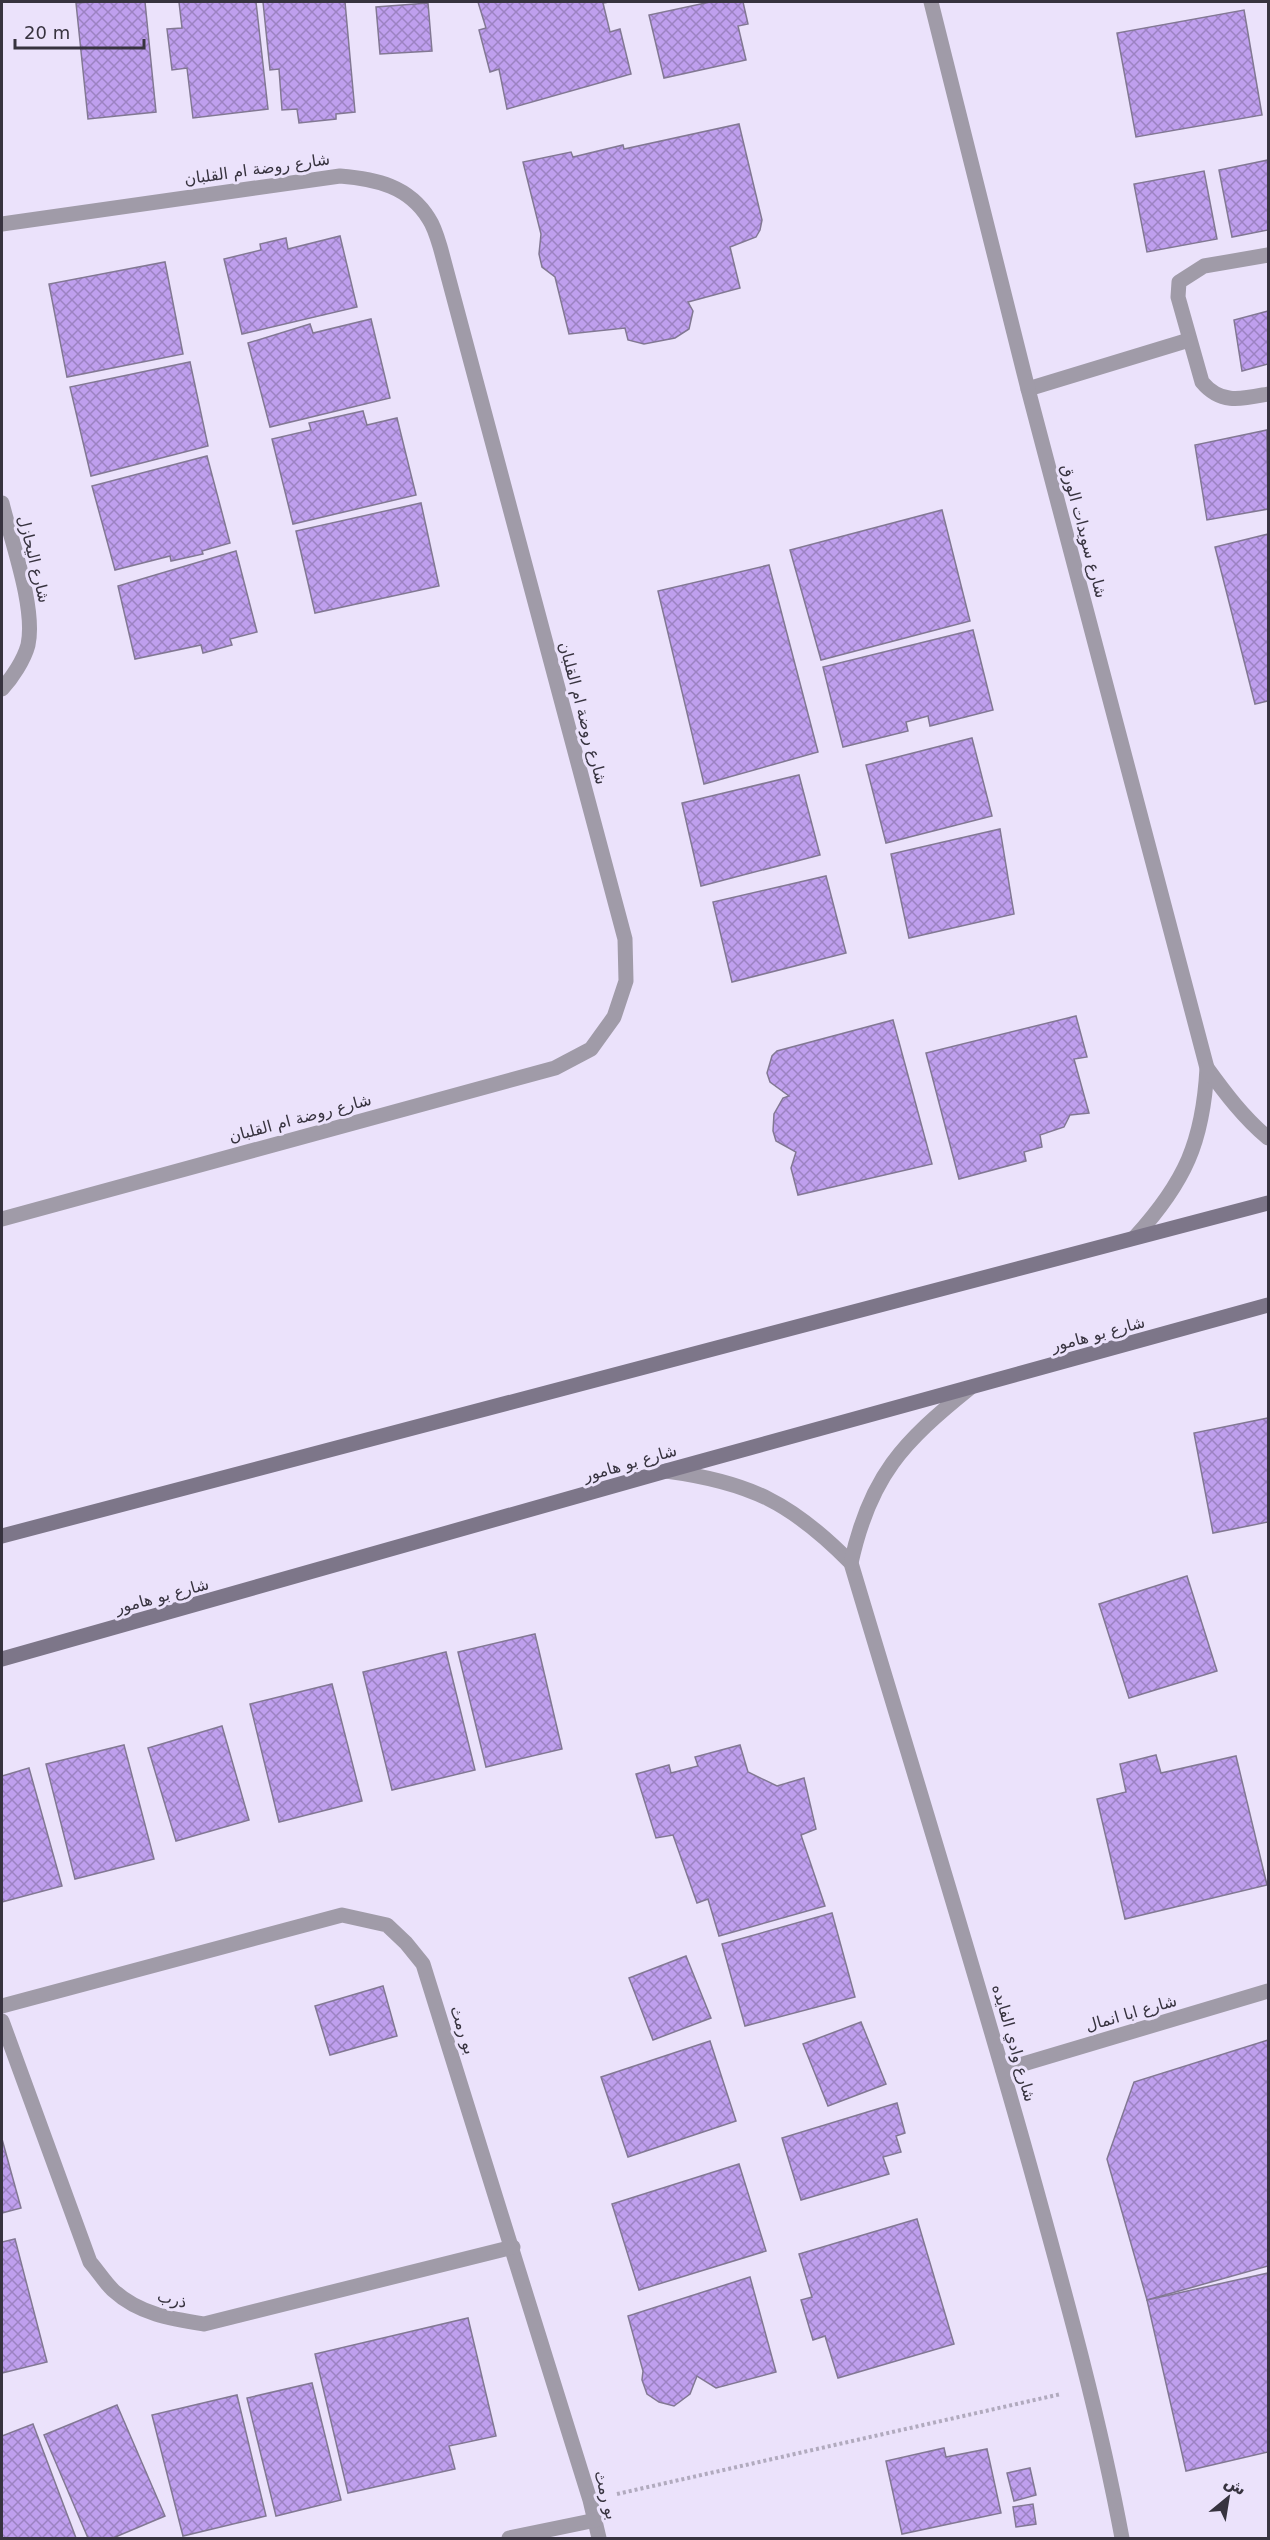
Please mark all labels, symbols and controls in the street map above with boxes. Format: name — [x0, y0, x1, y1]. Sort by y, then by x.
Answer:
scale bar — [15, 12, 144, 50]
text: 20 m — [24, 22, 70, 43]
street label: شارع روضة ام القلبان — [183, 149, 331, 190]
street label: شارع سويدات الورق — [1056, 462, 1111, 600]
street label: شارع اليحازل — [13, 513, 54, 605]
street label: شارع روضة ام القلبان — [554, 640, 611, 787]
street label: شارع روضة ام القلبان — [227, 1090, 374, 1147]
street label: شارع بو هامور — [1048, 1312, 1147, 1357]
street label: شارع بو هامور — [580, 1441, 679, 1487]
street label: شارع بو هامور — [112, 1574, 211, 1619]
street label: شارع وادي الفايده — [987, 1982, 1040, 2104]
street label: شارع ابا انمال — [1083, 1991, 1179, 2036]
street label: بو رمث — [445, 2003, 480, 2057]
street label: ذرب — [155, 2286, 189, 2313]
street label: بو رمث — [589, 2468, 622, 2522]
north arrow — [1198, 2468, 1258, 2528]
text: ش — [1221, 2472, 1250, 2499]

